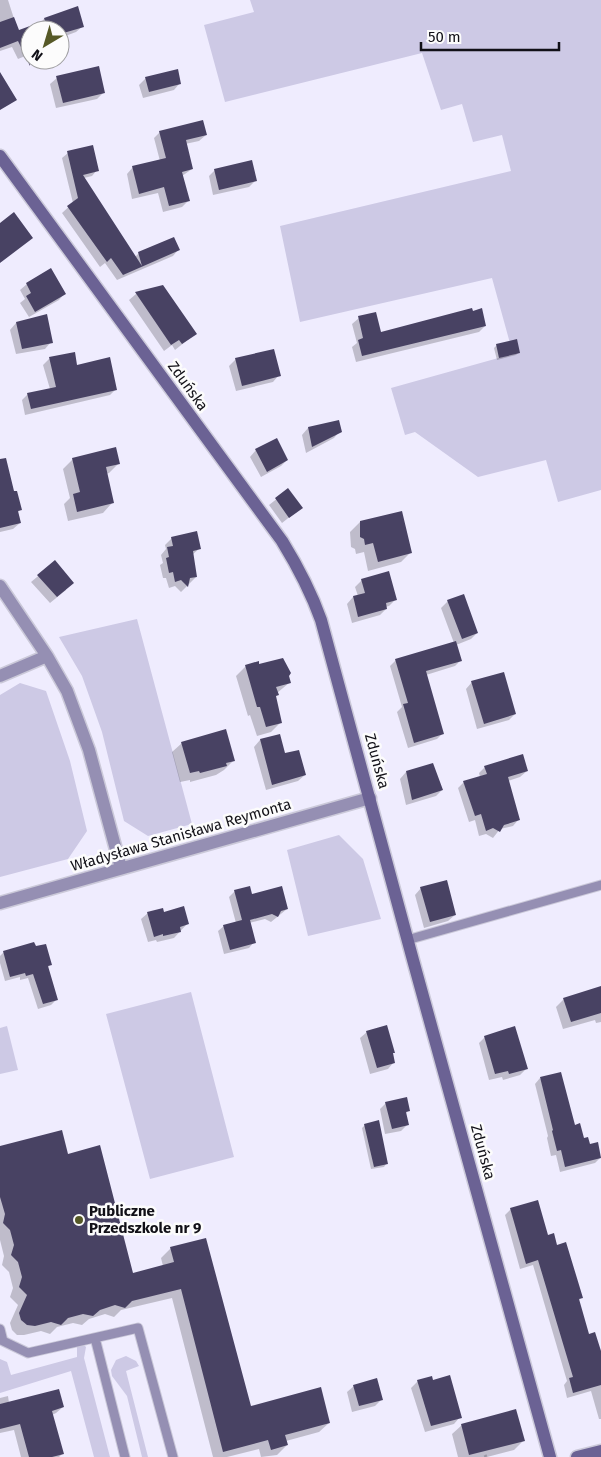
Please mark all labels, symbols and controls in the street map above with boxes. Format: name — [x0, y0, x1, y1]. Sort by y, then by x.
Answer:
north arrow — [20, 20, 70, 70]
scale bar — [421, 20, 558, 52]
text: 50 m — [428, 28, 461, 46]
text: N — [28, 45, 46, 64]
street label: Zduńska — [164, 358, 212, 414]
street label: Zduńska — [361, 731, 393, 791]
street label: Władysława Stanisława Reymonta — [69, 795, 293, 875]
street label: Zduńska — [467, 1122, 499, 1182]
place label: Publiczne Przedszkole nr 9 — [89, 1202, 201, 1237]
marker: Publiczne Przedszkole nr 9 — [73, 1214, 85, 1226]

